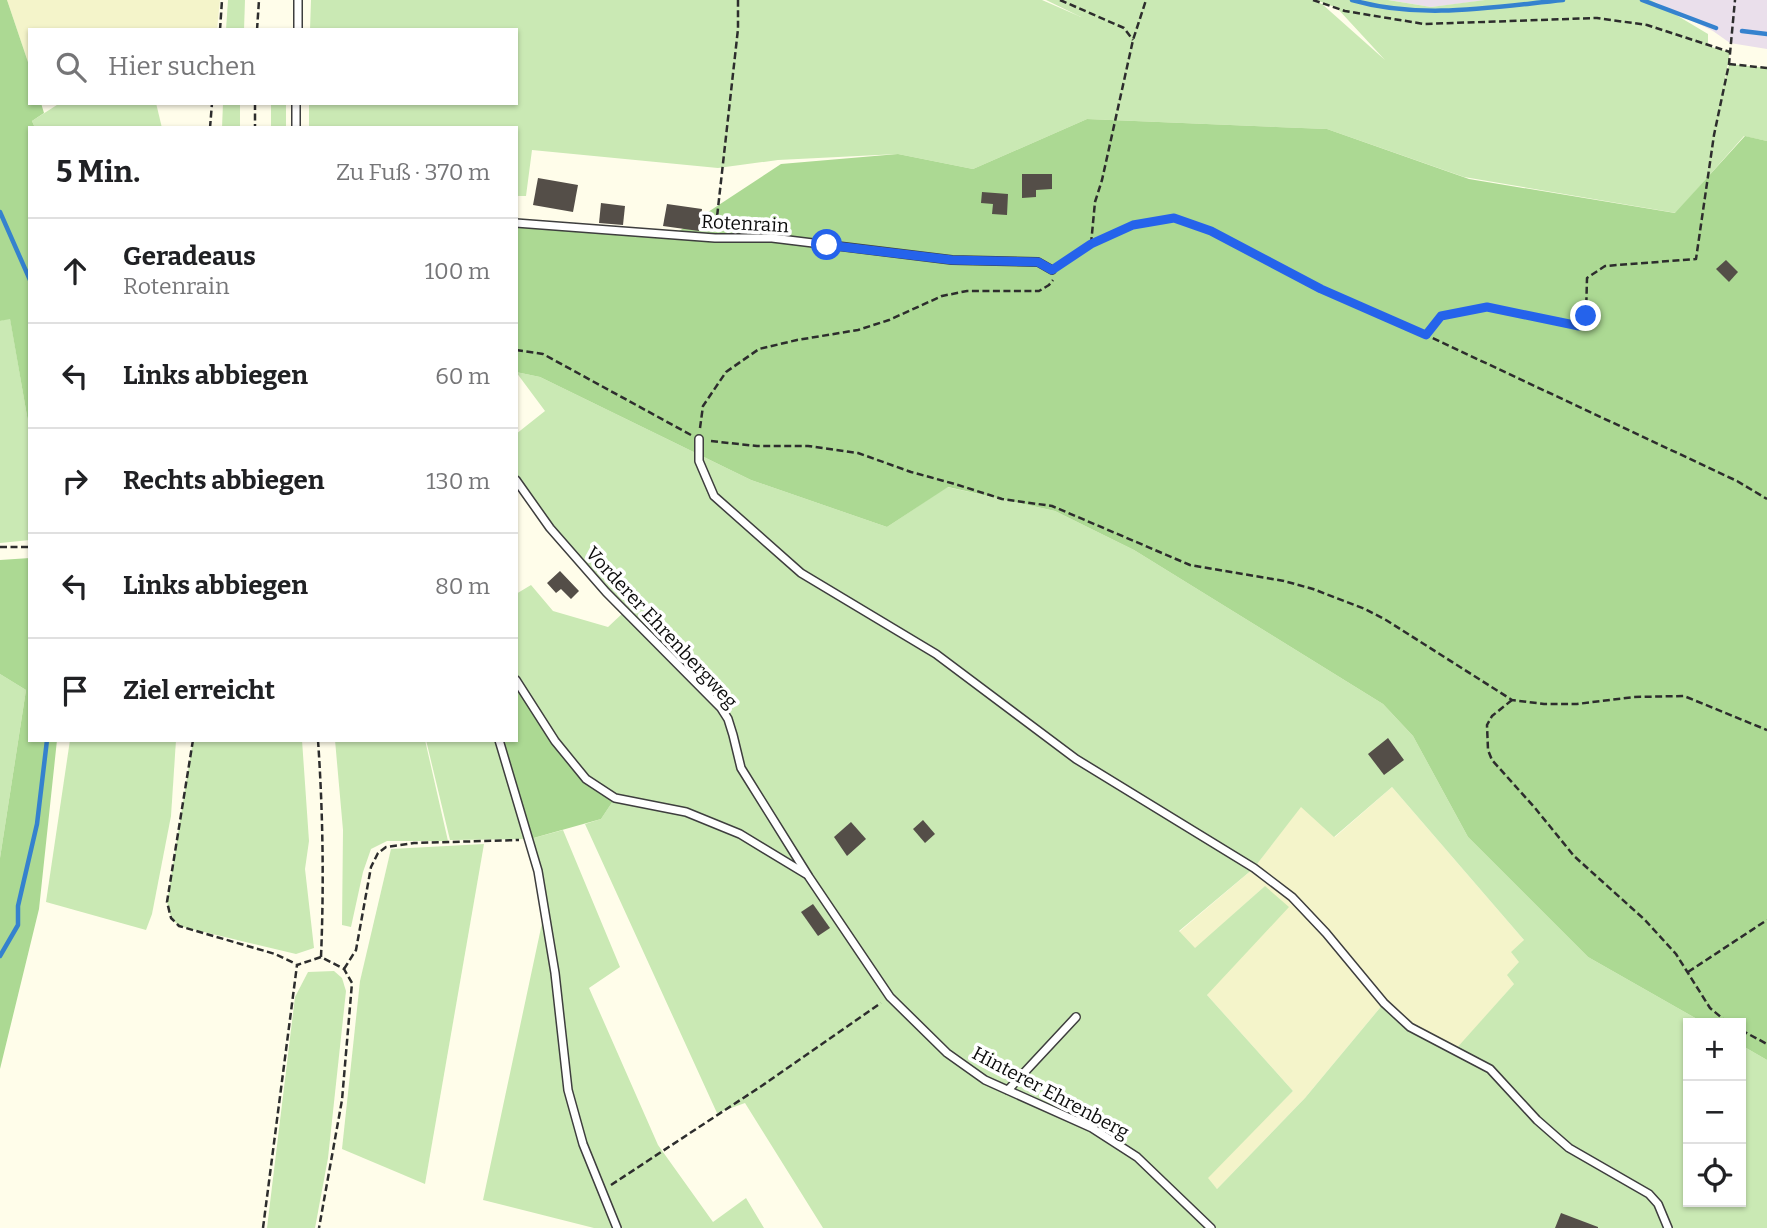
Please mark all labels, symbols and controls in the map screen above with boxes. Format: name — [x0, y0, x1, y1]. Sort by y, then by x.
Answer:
search box — [28, 28, 518, 105]
icon: search — [52, 48, 90, 86]
text: Hier suchen — [108, 51, 256, 82]
text: 5 Min. — [56, 154, 140, 190]
text: Zu Fuß · 370 m — [336, 158, 490, 186]
street label: Rotenrain — [700, 210, 789, 237]
route start — [811, 229, 842, 260]
text: Geradeaus — [123, 241, 256, 272]
icon: ahead — [56, 252, 94, 290]
text: 100 m — [425, 257, 490, 285]
text: Rotenrain — [123, 272, 229, 300]
route end — [1570, 300, 1601, 331]
icon: left — [56, 357, 94, 395]
text: Links abbiegen — [123, 360, 308, 391]
text: 60 m — [435, 362, 490, 390]
icon: right — [56, 462, 94, 500]
text: Rechts abbiegen — [123, 465, 325, 496]
text: 130 m — [426, 467, 490, 495]
street label: Vorderer Ehrenbergweg — [581, 542, 743, 713]
icon: left — [56, 567, 94, 605]
text: Links abbiegen — [123, 570, 308, 601]
text: 80 m — [435, 572, 490, 600]
icon: arrive — [56, 672, 94, 710]
text: Ziel erreicht — [123, 675, 275, 706]
map controls — [1683, 1018, 1746, 1207]
button: + — [1683, 1018, 1746, 1081]
street label: Hinterer Ehrenberg — [968, 1041, 1133, 1144]
button: − — [1683, 1081, 1746, 1144]
button: locate — [1683, 1144, 1746, 1207]

